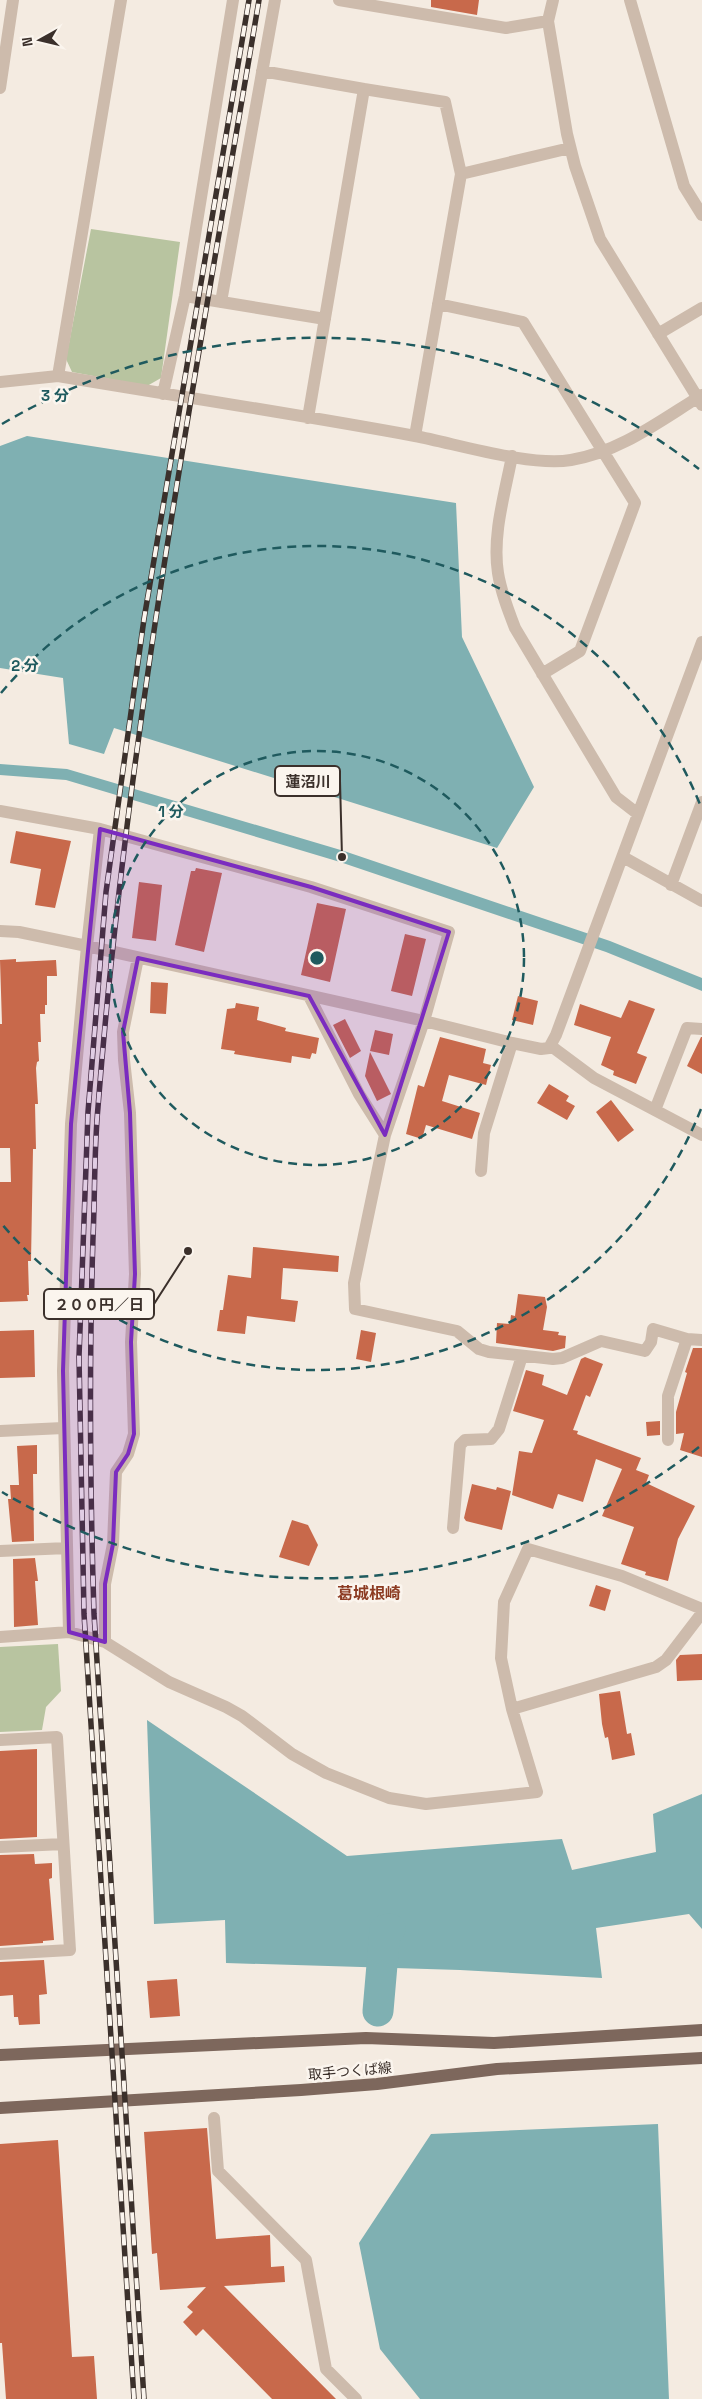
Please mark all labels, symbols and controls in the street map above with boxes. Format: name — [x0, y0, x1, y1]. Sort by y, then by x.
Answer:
north arrow — [15, 15, 65, 65]
text: N — [18, 36, 37, 48]
text: 3 分 — [41, 386, 69, 405]
text: 2 分 — [11, 656, 39, 675]
callout: 蓮沼川 — [275, 766, 340, 796]
text: 蓮沼川 — [285, 772, 331, 791]
text: 1 分 — [158, 802, 184, 821]
centre of rings — [308, 949, 326, 967]
callout: ２００円／日 — [44, 1289, 154, 1319]
text: ２００円／日 — [54, 1295, 144, 1314]
district label: 葛城根崎 — [337, 1583, 401, 1604]
street label: 取手つくば線 — [307, 2058, 393, 2084]

